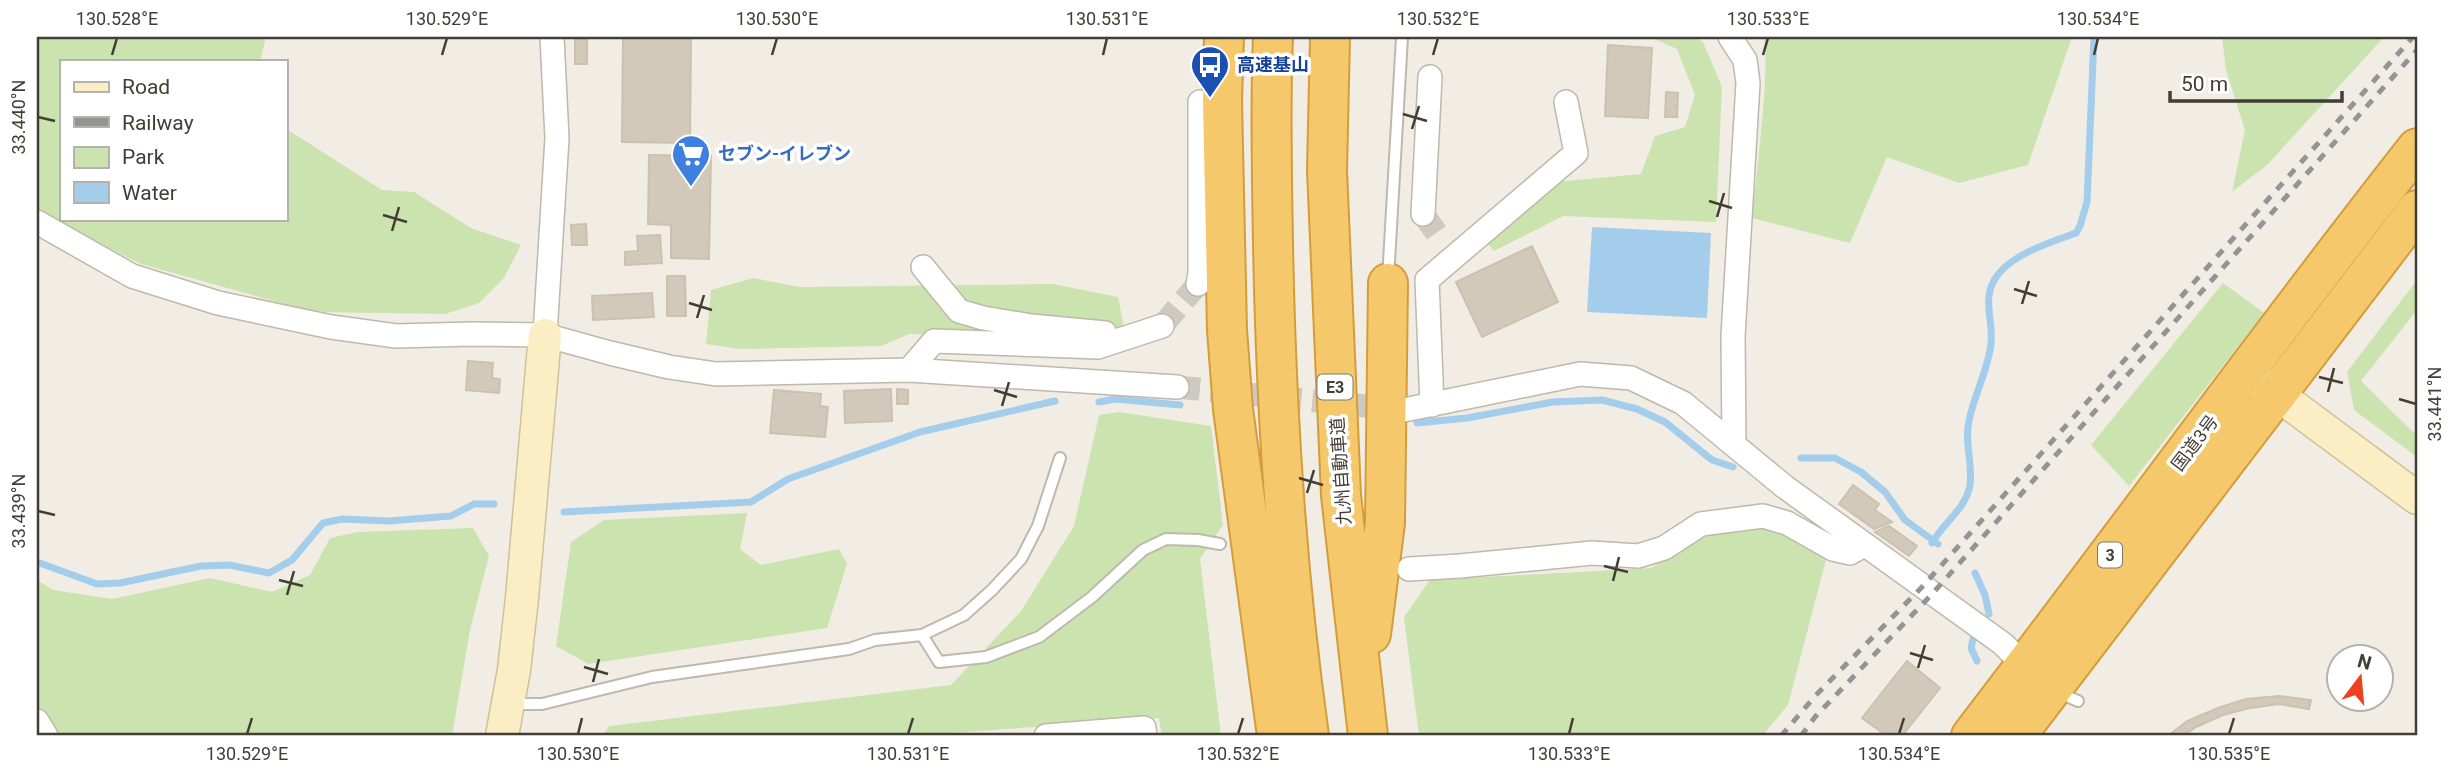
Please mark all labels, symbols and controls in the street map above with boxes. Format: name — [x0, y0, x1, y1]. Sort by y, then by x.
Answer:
text: 130.528°E — [76, 8, 158, 29]
text: 130.529°E — [406, 8, 488, 29]
text: 130.530°E — [736, 8, 818, 29]
text: 130.531°E — [1066, 8, 1148, 29]
text: 130.532°E — [1397, 8, 1479, 29]
text: 130.533°E — [1727, 8, 1809, 29]
text: 130.534°E — [2057, 8, 2139, 29]
bus stop icon: 高速基山 — [1189, 44, 1231, 99]
place label: 高速基山 — [1237, 54, 1309, 75]
legend — [60, 60, 287, 220]
scale bar — [2170, 60, 2342, 104]
text: 50 m — [2181, 72, 2228, 96]
text: Road — [122, 75, 170, 99]
text: 33.440°N — [8, 80, 29, 154]
text: Railway — [122, 111, 194, 135]
supermarket icon: セブン-イレブン — [670, 133, 712, 188]
place label: セブン-イレブン — [718, 143, 851, 164]
text: Park — [122, 145, 165, 169]
text: Water — [122, 181, 177, 205]
text: 33.441°N — [2424, 367, 2445, 441]
road number: E3 — [1318, 374, 1352, 400]
street label: 国道3号 — [2167, 411, 2222, 475]
street label: 九州自動車道 — [1326, 416, 1355, 526]
text: 33.439°N — [8, 474, 29, 548]
road number: 3 — [2098, 542, 2122, 568]
north arrow — [2324, 644, 2394, 714]
text: N — [2355, 649, 2374, 675]
text: 130.529°E — [206, 743, 288, 764]
text: 130.530°E — [537, 743, 619, 764]
text: 130.531°E — [867, 743, 949, 764]
text: 130.532°E — [1197, 743, 1279, 764]
text: 130.533°E — [1528, 743, 1610, 764]
text: 130.534°E — [1858, 743, 1940, 764]
text: 130.535°E — [2188, 743, 2270, 764]

